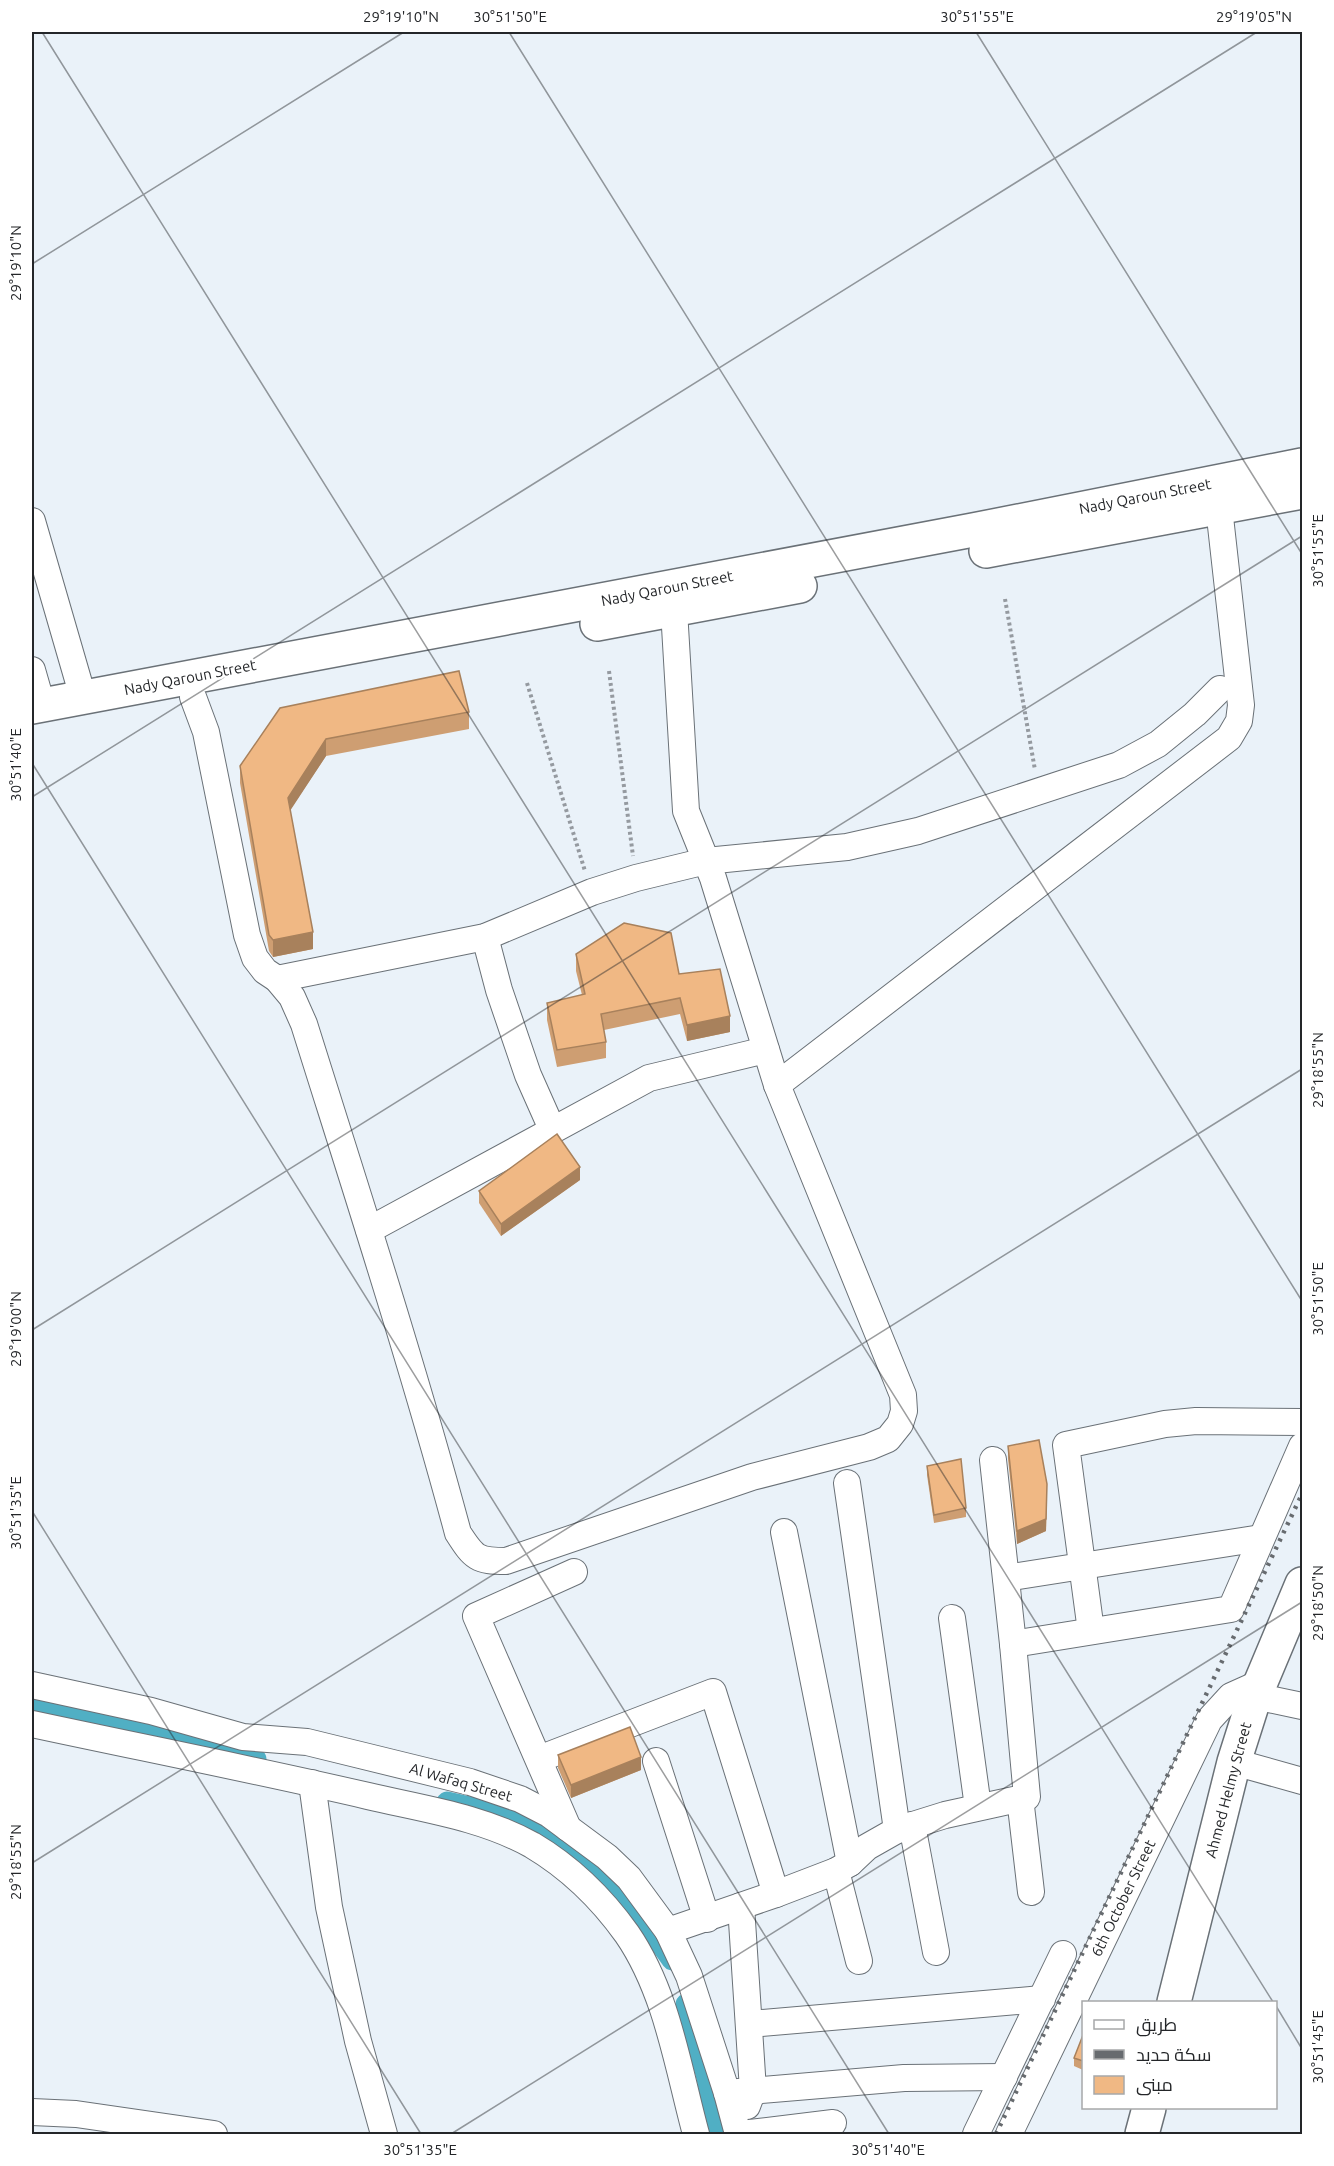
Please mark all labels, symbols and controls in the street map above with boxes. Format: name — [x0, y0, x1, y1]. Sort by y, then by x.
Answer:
text: 29°19'10"N — [363, 8, 439, 25]
text: 30°51'50"E — [473, 8, 547, 25]
text: 30°51'55"E — [940, 8, 1014, 25]
text: 29°19'05"N — [1216, 8, 1292, 25]
text: 29°19'10"N — [7, 225, 24, 301]
street label: Nady Qaroun Street — [1078, 475, 1213, 517]
text: 30°51'55"E — [1309, 514, 1326, 588]
street label: Nady Qaroun Street — [600, 567, 735, 609]
street label: Nady Qaroun Street — [123, 656, 258, 698]
text: 30°51'40"E — [7, 728, 24, 802]
text: 29°18'55"N — [1309, 1032, 1326, 1108]
text: 30°51'50"E — [1309, 1262, 1326, 1336]
text: 29°19'00"N — [7, 1291, 24, 1367]
text: 30°51'35"E — [7, 1476, 24, 1550]
text: 29°18'50"N — [1309, 1565, 1326, 1641]
street label: Ahmed Helmy Street — [1202, 1720, 1254, 1860]
street label: Al Wafaq Street — [408, 1759, 514, 1805]
text: 29°18'55"N — [7, 1824, 24, 1900]
street label: 6th October Street — [1087, 1837, 1159, 1959]
legend — [1082, 2001, 1277, 2109]
text: 30°51'45"E — [1309, 2010, 1326, 2084]
text: طريق — [1136, 2014, 1177, 2037]
text: سكة حديد — [1136, 2044, 1211, 2064]
text: مبنى — [1136, 2074, 1173, 2096]
text: 30°51'35"E — [383, 2141, 457, 2158]
text: 30°51'40"E — [851, 2141, 925, 2158]

